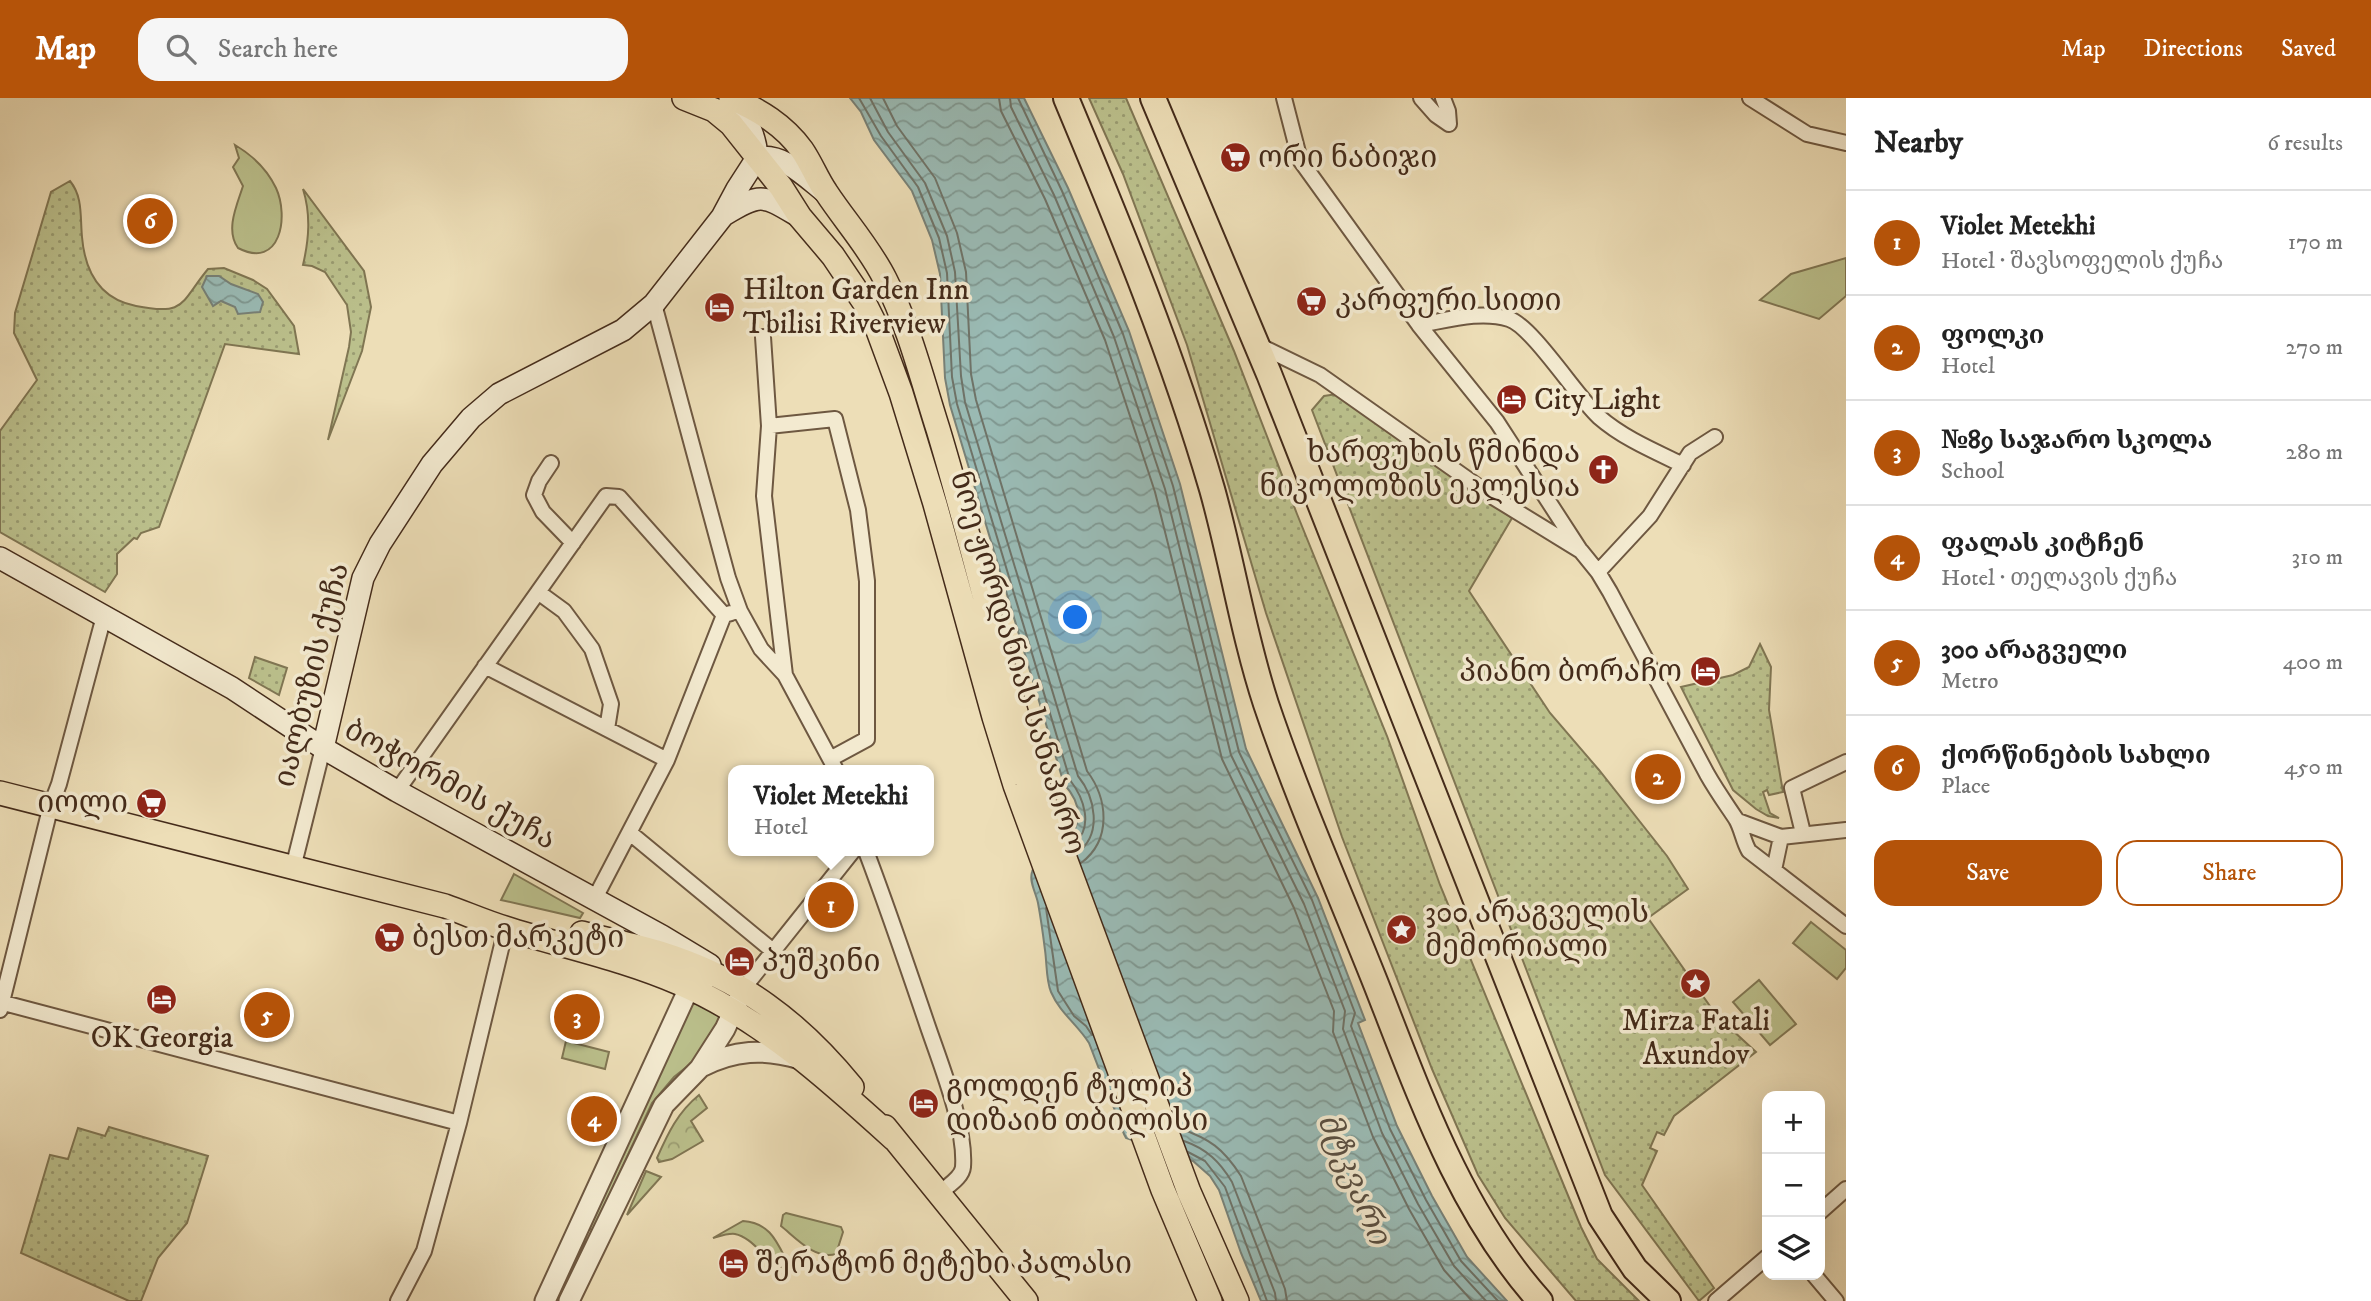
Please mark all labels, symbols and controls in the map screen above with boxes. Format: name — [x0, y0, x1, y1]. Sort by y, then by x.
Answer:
search box — [138, 18, 628, 81]
text: Map — [35, 29, 96, 70]
icon: search — [162, 30, 200, 68]
text: Search here — [218, 33, 338, 66]
text: Map — [2061, 34, 2106, 64]
text: Directions — [2144, 34, 2243, 64]
text: Saved — [2281, 34, 2336, 64]
text: Nearby — [1874, 125, 1963, 162]
text: 6 results — [2267, 129, 2343, 158]
place label: ორი ნაბიჯი — [1258, 140, 1437, 177]
supermarket icon: ორი ნაბიჯი — [1218, 141, 1252, 175]
pin: 6 — [127, 195, 173, 247]
text: Violet Metekhi — [1941, 210, 2095, 243]
text: 1 — [1893, 228, 1901, 257]
text: 170 m — [2288, 228, 2343, 257]
text: Hotel · შავსოფელის ქუჩა — [1941, 247, 2223, 276]
place label: Hilton Garden Inn Tbilisi Riverview — [743, 272, 969, 343]
place label: კარფური სითი — [1335, 283, 1562, 320]
supermarket icon: კარფური სითი — [1295, 284, 1329, 318]
hotel icon: Hilton Garden Inn Tbilisi Riverview — [703, 290, 737, 324]
text: ფოლკი — [1941, 319, 2044, 352]
text: 2 — [1891, 333, 1903, 362]
text: 270 m — [2286, 333, 2343, 362]
text: Hotel — [1941, 352, 1995, 381]
place label: City Light — [1534, 382, 1661, 419]
hotel icon: City Light — [1494, 383, 1528, 417]
text: №89 საჯარო სკოლა — [1941, 424, 2212, 457]
place label: ხარფუხის წმინდა ნიკოლოზის ეკლესია — [1259, 435, 1580, 506]
text: 3 — [1893, 438, 1901, 467]
text: 280 m — [2286, 438, 2343, 467]
church icon: ხარფუხის წმინდა ნიკოლოზის ეკლესია — [1586, 453, 1620, 487]
text: School — [1941, 457, 2004, 486]
street label: ნოე ჟორდანიას სანაპირო — [941, 467, 1093, 859]
text: ფალას კიტჩენ — [1941, 527, 2144, 560]
text: 4 — [1890, 543, 1904, 572]
text: 310 m — [2291, 543, 2343, 572]
street label: იალბუზის ქუჩა — [266, 559, 358, 791]
text: Hotel · თელავის ქუჩა — [1941, 564, 2177, 593]
your location — [1058, 600, 1092, 634]
text: 300 არაგველი — [1941, 634, 2127, 667]
text: 5 — [1891, 648, 1903, 677]
text: 400 m — [2283, 648, 2343, 677]
place label: პიანო ბორაჩო — [1459, 654, 1682, 691]
hotel icon: პიანო ბორაჩო — [1688, 655, 1722, 689]
text: Metro — [1941, 667, 1998, 696]
street label: ბოჭორმის ქუჩა — [338, 712, 562, 858]
text: ქორწინების სახლი — [1941, 739, 2211, 772]
pin: 2 — [1635, 751, 1681, 803]
text: 6 — [1891, 753, 1903, 782]
text: 450 m — [2284, 753, 2343, 782]
popup — [728, 765, 934, 856]
text: Place — [1941, 772, 1990, 801]
text: Violet Metekhi — [754, 780, 908, 813]
place label: იოლი — [37, 785, 128, 822]
supermarket icon: იოლი — [134, 786, 168, 820]
text: Hotel — [754, 813, 808, 842]
button: Save — [1874, 840, 2102, 906]
button: Share — [2116, 840, 2343, 906]
pin: 1 — [808, 879, 854, 931]
place label: 300 არაგველის მემორიალი — [1425, 895, 1649, 966]
place icon: 300 არაგველის მემორიალი — [1385, 913, 1419, 947]
place label: ბესთ მარკეტი — [412, 920, 624, 957]
supermarket icon: ბესთ მარკეტი — [372, 921, 406, 955]
place label: პუშკინი — [762, 944, 881, 981]
hotel icon: პუშკინი — [722, 945, 756, 979]
place icon: Mirza Fatali Axundov — [1679, 966, 1713, 1000]
hotel icon: OK Georgia — [145, 983, 179, 1017]
pin: 5 — [244, 989, 290, 1041]
pin: 3 — [554, 991, 600, 1043]
place label: Mirza Fatali Axundov — [1622, 1003, 1770, 1074]
place label: OK Georgia — [91, 1020, 234, 1057]
place label: გოლდენ ტულიპ დიზაინ თბილისი — [946, 1069, 1208, 1140]
hotel icon: გოლდენ ტულიპ დიზაინ თბილისი — [906, 1087, 940, 1121]
map controls — [1762, 1091, 1825, 1280]
button: + — [1762, 1091, 1825, 1154]
pin: 4 — [571, 1093, 617, 1145]
water label: მტკვარი — [1307, 1107, 1399, 1252]
button: − — [1762, 1154, 1825, 1217]
button: layers — [1762, 1217, 1825, 1280]
place label: შერატონ მეტეხი პალასი — [756, 1246, 1132, 1283]
hotel icon: შერატონ მეტეხი პალასი — [716, 1247, 750, 1281]

